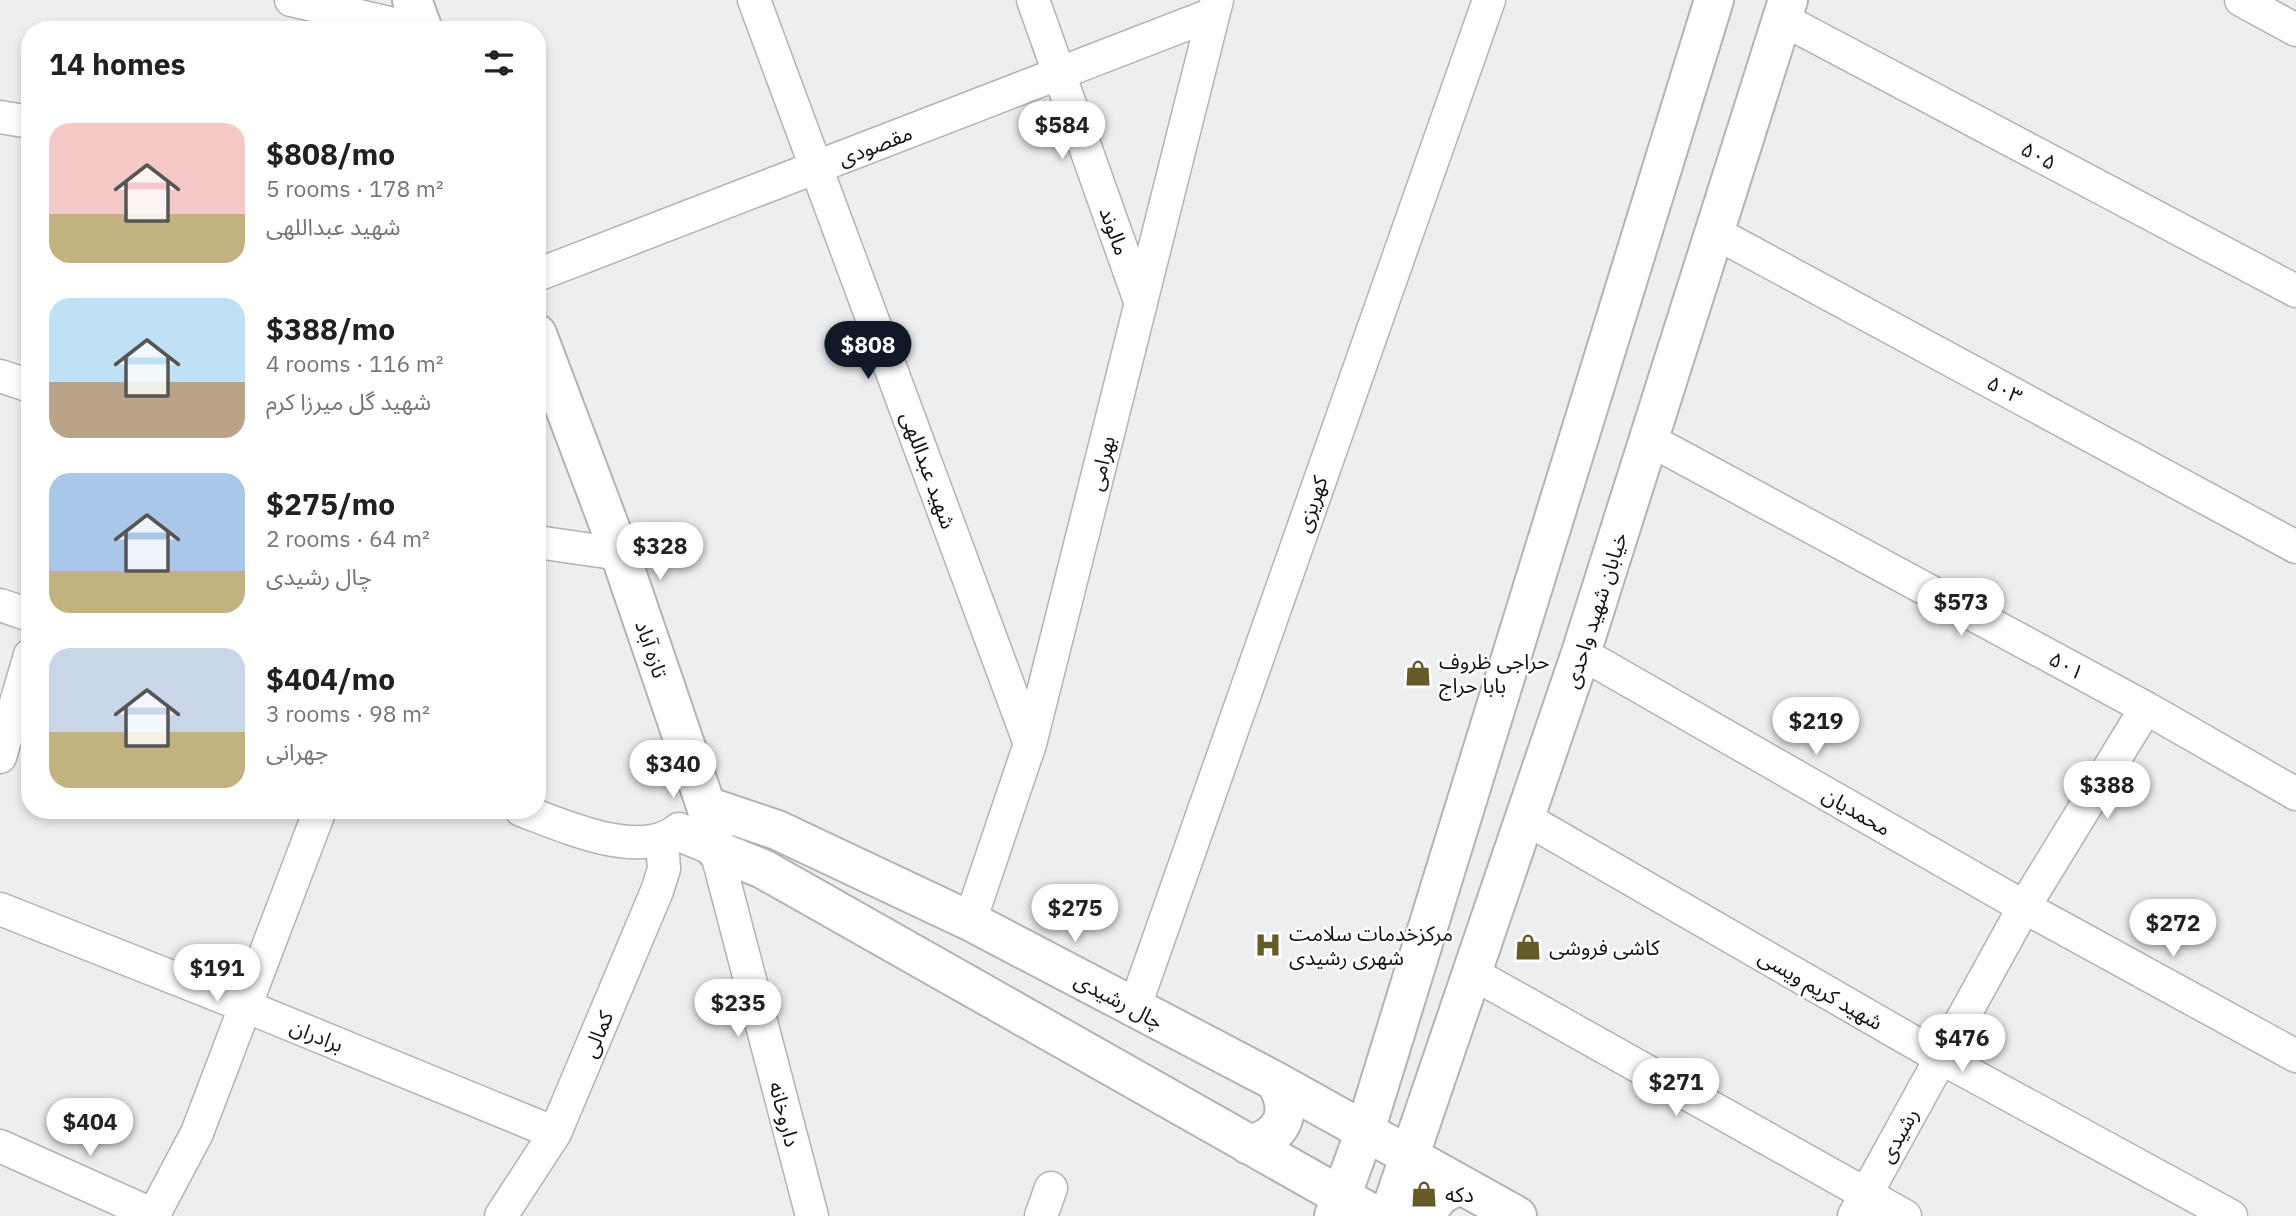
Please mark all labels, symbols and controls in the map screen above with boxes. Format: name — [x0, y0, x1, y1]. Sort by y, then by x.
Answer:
text: 14 homes — [49, 44, 186, 83]
icon: filters — [480, 44, 518, 82]
pin: $584 — [1021, 102, 1103, 161]
text: $584 — [1034, 109, 1090, 139]
street label: مقصودی — [834, 118, 916, 172]
text: $808/mo — [266, 134, 395, 173]
street label: ۵۰۵ — [2017, 134, 2061, 176]
icon: home — [105, 151, 189, 235]
text: 5 rooms · 178 m² — [266, 173, 444, 203]
street label: مالوند — [1093, 203, 1137, 259]
text: شهید عبداللهی — [266, 211, 401, 241]
text: $388/mo — [266, 309, 395, 348]
pin: $808 — [827, 322, 909, 381]
icon: home — [105, 326, 189, 410]
text: $808 — [840, 329, 896, 359]
text: 4 rooms · 116 m² — [266, 348, 444, 378]
street label: ۵۰۳ — [1983, 368, 2027, 410]
text: شهید گل میرزا کرم — [266, 386, 431, 416]
street label: شهید عبداللهی — [895, 407, 963, 533]
street label: بهرامی — [1081, 433, 1121, 493]
street label: کهریزی — [1288, 472, 1334, 536]
text: $275/mo — [266, 484, 395, 523]
icon: home — [105, 501, 189, 585]
pin: $328 — [619, 522, 701, 582]
text: 2 rooms · 64 m² — [266, 523, 430, 553]
street label: خیابان شهید واحدی — [1557, 528, 1633, 692]
text: $328 — [632, 530, 688, 560]
text: چال رشیدی — [266, 561, 372, 591]
pin: $573 — [1920, 578, 2002, 638]
text: $573 — [1933, 586, 1989, 616]
street label: تازه آباد — [629, 616, 675, 682]
street label: ۵۰۱ — [2045, 644, 2089, 686]
place label: حراجی ظروف بابا حراج — [1439, 647, 1550, 701]
shop icon: حراجی ظروف بابا حراج — [1403, 658, 1433, 688]
text: $404/mo — [266, 659, 395, 698]
icon: home — [105, 676, 189, 760]
text: 3 rooms · 98 m² — [266, 698, 430, 728]
pin: $219 — [1775, 698, 1857, 757]
text: $219 — [1788, 705, 1844, 735]
text: جهرانی — [266, 736, 328, 766]
pin: $340 — [632, 740, 714, 800]
text: $340 — [645, 748, 701, 778]
pin: $388 — [2066, 762, 2148, 821]
text: $388 — [2079, 769, 2135, 799]
street label: محمدیان — [1818, 780, 1896, 842]
pin: $275 — [1034, 884, 1116, 944]
text: $275 — [1047, 892, 1103, 922]
pin: $272 — [2132, 900, 2214, 959]
text: $272 — [2145, 907, 2201, 937]
place label: مرکزخدمات سلامت شهری رشیدی — [1289, 919, 1453, 971]
hospital icon: مرکزخدمات سلامت شهری رشیدی — [1253, 930, 1283, 960]
shop icon: کاشی فروشی — [1513, 932, 1543, 962]
place label: کاشی فروشی — [1549, 933, 1660, 961]
street label: شهید کریم ویسی — [1753, 942, 1888, 1038]
pin: $191 — [176, 944, 258, 1004]
text: $191 — [189, 952, 245, 982]
street label: چال رشیدی — [1070, 965, 1168, 1035]
pin: $235 — [697, 979, 779, 1039]
text: $235 — [710, 987, 766, 1017]
street label: کمالی — [575, 1006, 619, 1061]
street label: برادران — [286, 1012, 348, 1058]
pin: $476 — [1921, 1014, 2003, 1074]
text: $476 — [1934, 1022, 1990, 1052]
pin: $271 — [1635, 1058, 1717, 1118]
text: $271 — [1648, 1066, 1704, 1096]
street label: داروخانه — [763, 1078, 807, 1150]
pin: $404 — [49, 1098, 131, 1158]
street label: رشیدی — [1872, 1103, 1924, 1167]
text: $404 — [62, 1106, 118, 1136]
shop icon: دکه — [1409, 1179, 1439, 1209]
place label: دکه — [1445, 1180, 1474, 1208]

